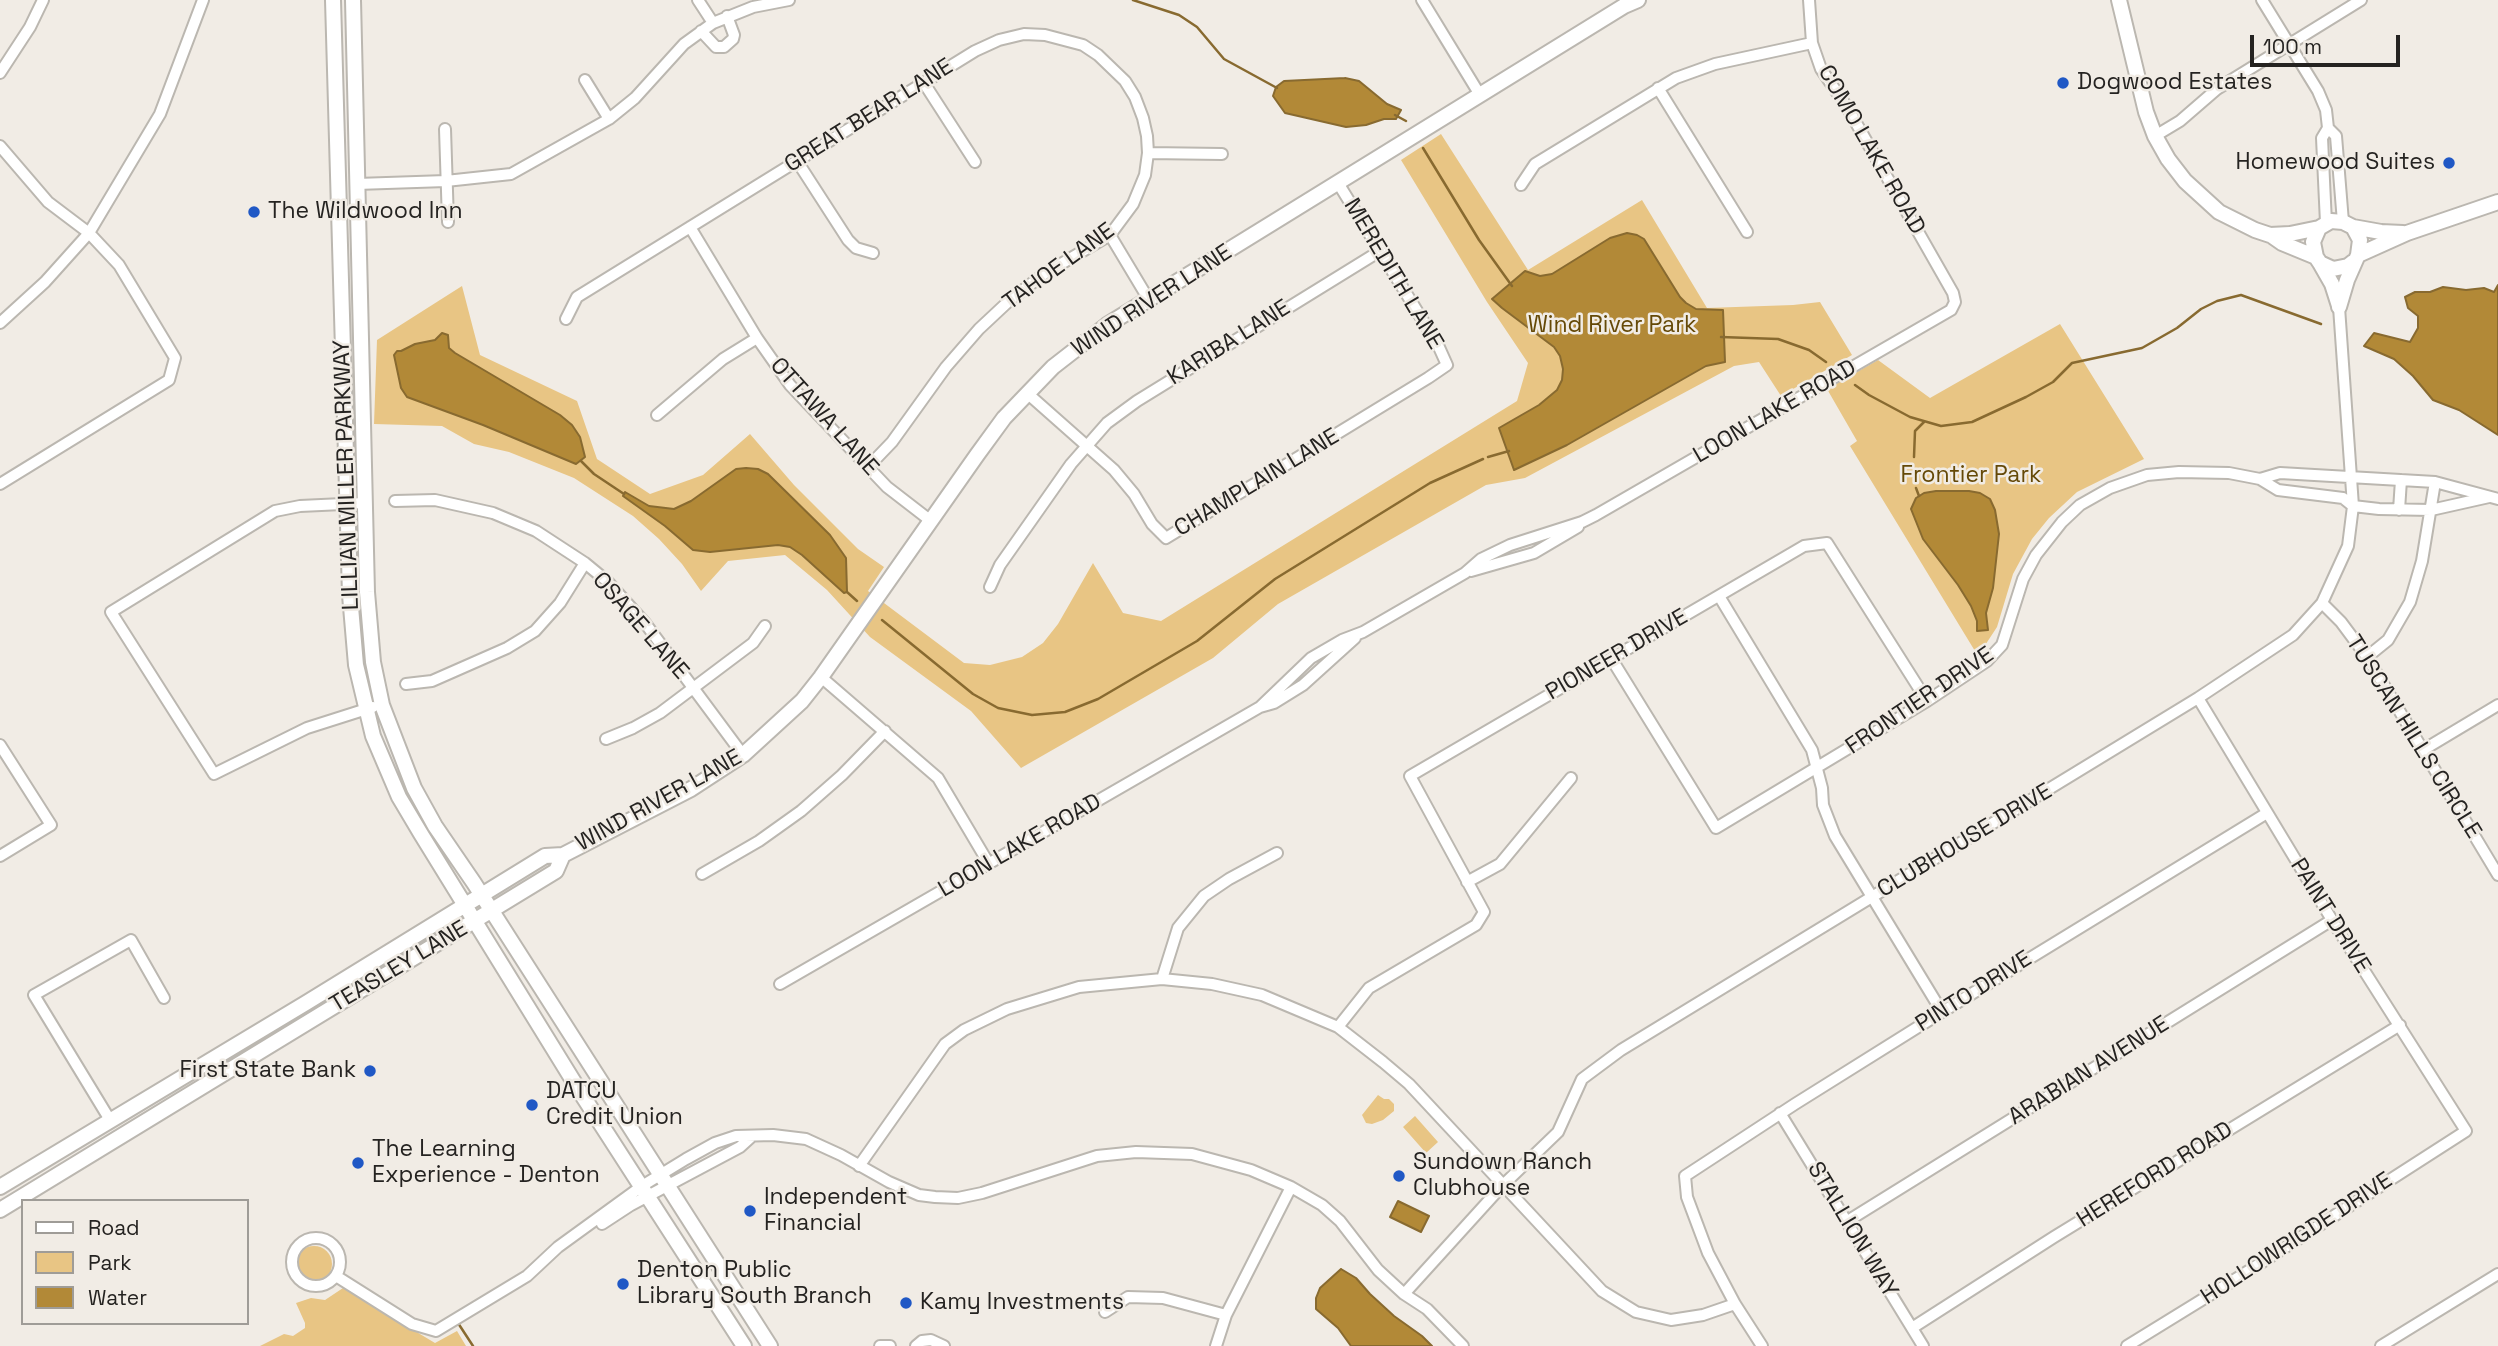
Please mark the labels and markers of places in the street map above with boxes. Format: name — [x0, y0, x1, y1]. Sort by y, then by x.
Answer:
place label: Dogwood Estates — [2077, 69, 2272, 97]
marker: Dogwood Estates — [2055, 75, 2071, 91]
place label: Homewood Suites — [2235, 149, 2435, 177]
marker: Homewood Suites — [2441, 155, 2457, 171]
place label: The Wildwood Inn — [268, 198, 463, 226]
marker: The Wildwood Inn — [246, 204, 262, 220]
place label: First State Bank — [179, 1057, 356, 1085]
marker: First State Bank — [362, 1063, 378, 1079]
place label: DATCU Credit Union — [546, 1078, 683, 1132]
marker: DATCU Credit Union — [524, 1097, 540, 1113]
place label: The Learning Experience - Denton — [372, 1136, 600, 1190]
place label: Sundown Ranch Clubhouse — [1413, 1149, 1592, 1203]
marker: The Learning Experience - Denton — [350, 1155, 366, 1171]
marker: Sundown Ranch Clubhouse — [1391, 1168, 1407, 1184]
place label: Independent Financial — [764, 1184, 907, 1238]
marker: Independent Financial — [742, 1203, 758, 1219]
place label: Denton Public Library South Branch — [637, 1257, 872, 1311]
marker: Denton Public Library South Branch — [615, 1276, 631, 1292]
place label: Kamy Investments — [920, 1289, 1124, 1317]
marker: Kamy Investments — [898, 1295, 914, 1311]

